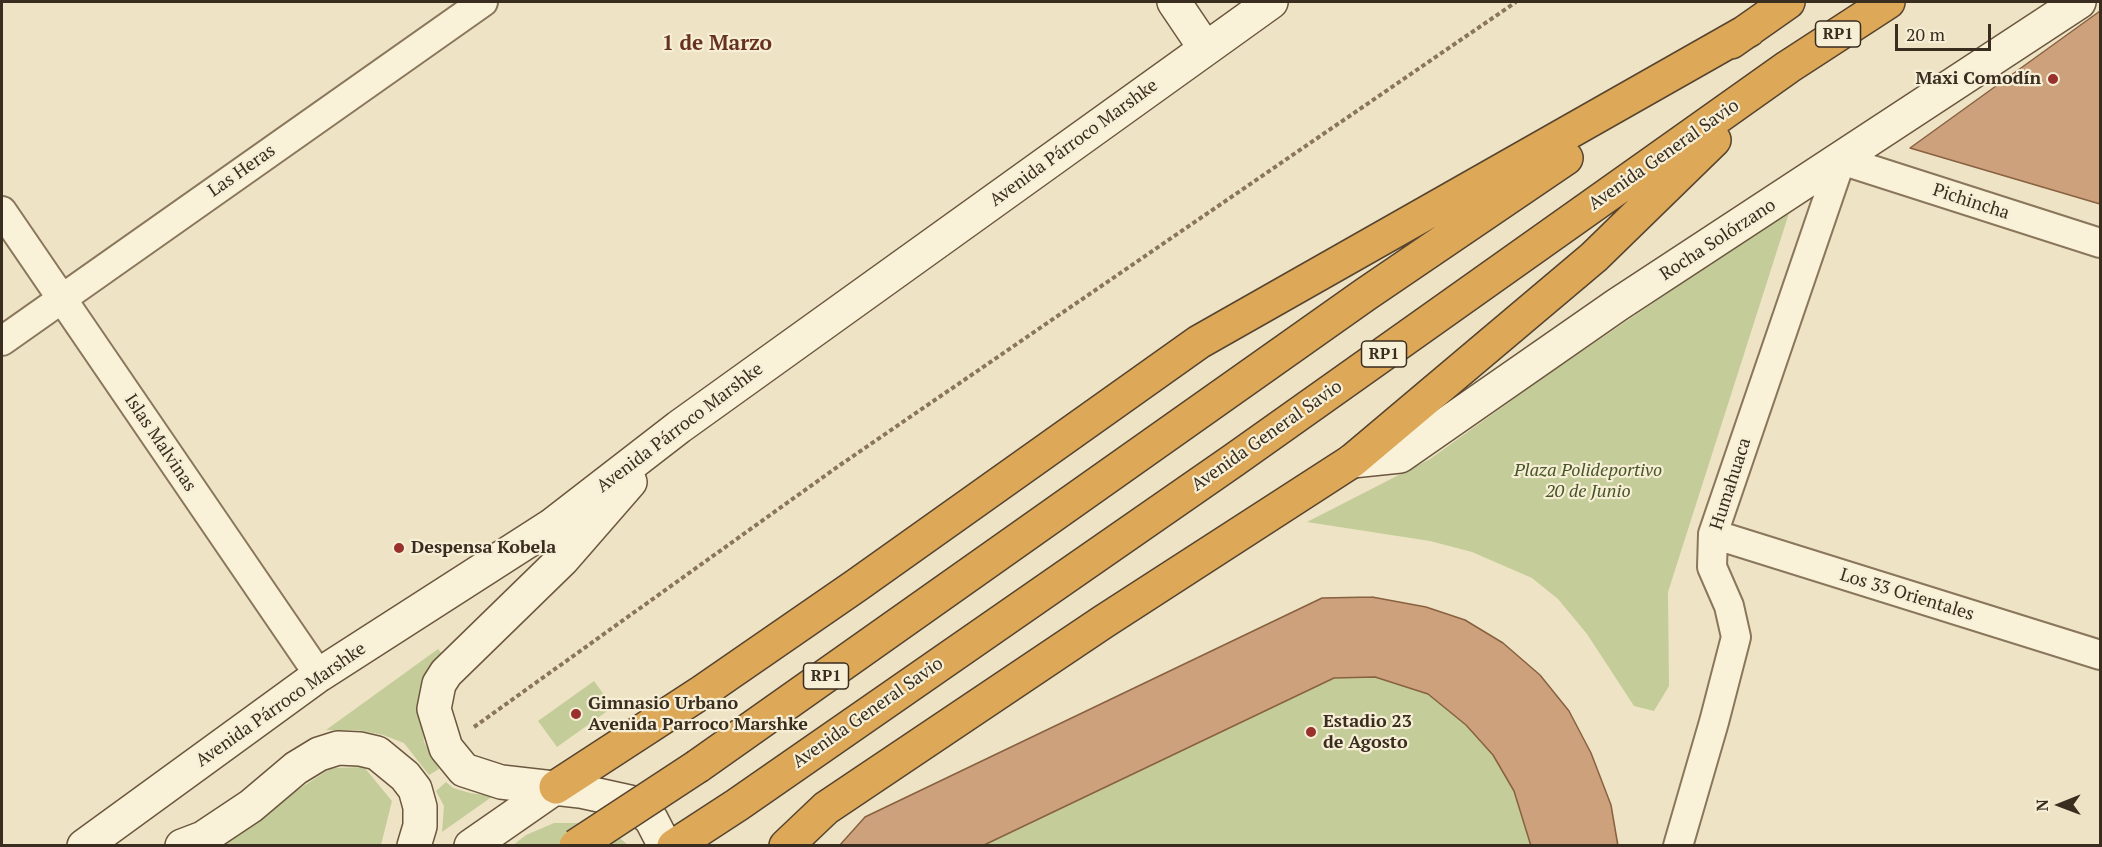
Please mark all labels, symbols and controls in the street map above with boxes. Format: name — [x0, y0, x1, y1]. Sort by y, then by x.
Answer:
scale bar — [1898, 12, 1994, 50]
road number: RP1 — [1816, 21, 1860, 47]
text: 20 m — [1906, 22, 1945, 46]
district label: 1 de Marzo — [662, 31, 772, 57]
place label: Maxi Comodín — [1916, 68, 2041, 90]
marker: Maxi Comodín — [2046, 72, 2060, 86]
street label: Avenida Párroco Marshke — [986, 75, 1162, 211]
street label: Avenida General Savio — [1585, 95, 1743, 215]
street label: Las Heras — [204, 140, 280, 202]
street label: Pichincha — [1930, 179, 2012, 225]
street label: Rocha Solórzano — [1656, 194, 1780, 286]
road number: RP1 — [1362, 341, 1406, 367]
street label: Avenida Párroco Marshke — [593, 358, 767, 498]
street label: Avenida General Savio — [1188, 376, 1346, 496]
street label: Islas Malvinas — [119, 390, 201, 496]
street label: Humahuaca — [1706, 435, 1756, 533]
park label: Plaza Polideportivo 20 de Junio — [1514, 460, 1662, 502]
place label: Despensa Kobela — [411, 537, 556, 559]
marker: Despensa Kobela — [392, 541, 406, 555]
street label: Los 33 Orientales — [1837, 564, 1977, 626]
street label: Avenida Párroco Marshke — [192, 638, 370, 772]
street label: Avenida General Savio — [789, 653, 947, 773]
road number: RP1 — [804, 663, 848, 689]
place label: Gimnasio Urbano Avenida Parroco Marshke — [588, 693, 808, 736]
marker: Gimnasio Urbano Avenida Parroco Marshke — [569, 707, 583, 721]
place label: Estadio 23 de Agosto — [1323, 711, 1412, 754]
marker: Estadio 23 de Agosto — [1304, 725, 1318, 739]
north arrow — [2030, 775, 2090, 835]
text: N — [2031, 799, 2053, 812]

